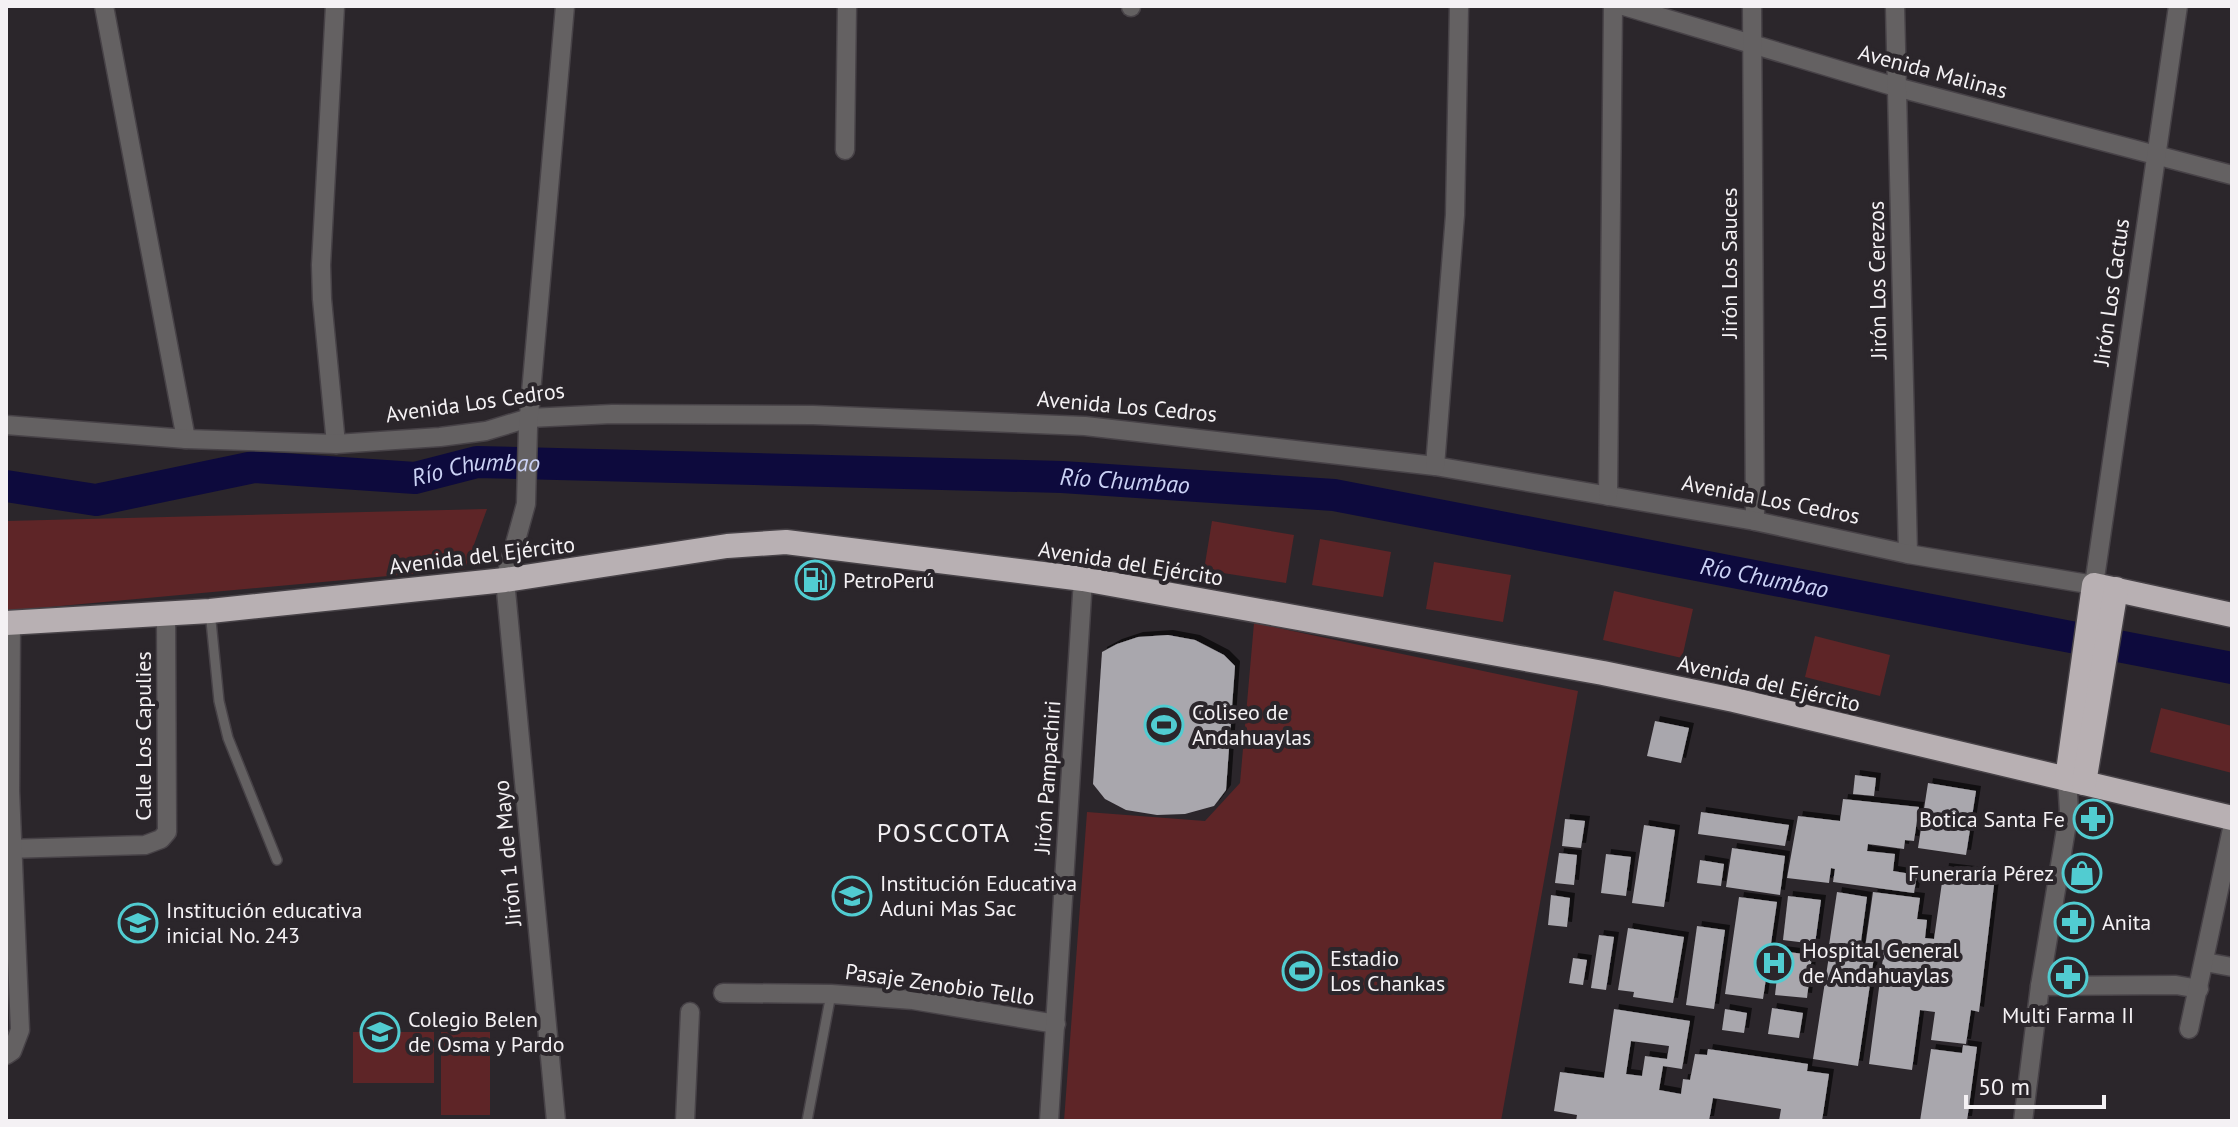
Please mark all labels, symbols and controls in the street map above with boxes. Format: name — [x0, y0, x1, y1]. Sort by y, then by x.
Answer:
street label: Avenida Malinas — [1855, 38, 2011, 104]
street label: Jirón Los Sauces — [1715, 188, 1743, 339]
street label: Jirón Los Cerezos — [1862, 201, 1892, 360]
street label: Jirón Los Cactus — [2087, 217, 2135, 368]
street label: Avenida Los Cedros — [384, 376, 566, 428]
street label: Avenida Los Cedros — [1036, 384, 1218, 428]
water label: Río Chumbao — [408, 446, 541, 493]
water label: Río Chumbao — [1059, 461, 1191, 500]
street label: Avenida Los Cedros — [1680, 468, 1862, 530]
street label: Avenida del Ejército — [388, 530, 576, 580]
street label: Avenida del Ejército — [1037, 535, 1225, 591]
water label: Río Chumbao — [1698, 550, 1831, 605]
fuel station icon: PetroPerú — [794, 559, 836, 601]
place label: PetroPerú — [843, 566, 934, 594]
street label: Avenida del Ejército — [1675, 648, 1863, 718]
street label: Calle Los Capulies — [129, 651, 157, 821]
place label: Coliseo de Andahuaylas — [1192, 698, 1311, 751]
street label: Jirón Pampachiri — [1028, 699, 1066, 856]
sports icon: Coliseo de Andahuaylas — [1143, 704, 1185, 746]
street label: Jirón 1 de Mayo — [487, 779, 527, 928]
pharmacy icon: Botica Santa Fe — [2072, 798, 2114, 840]
place label: Botica Santa Fe — [1919, 805, 2065, 833]
district label: POSCCOTA — [877, 816, 1011, 849]
shop icon: Funeraría Pérez — [2061, 852, 2103, 894]
place label: Funeraría Pérez — [1908, 859, 2054, 887]
place label: Institución Educativa Aduni Mas Sac — [880, 869, 1077, 922]
school or university icon: Institución Educativa Aduni Mas Sac — [831, 875, 873, 917]
place label: Institución educativa inicial No. 243 — [166, 896, 362, 949]
pharmacy icon: Anita — [2053, 901, 2095, 943]
school or university icon: Institución educativa inicial No. 243 — [117, 902, 159, 944]
place label: Anita — [2102, 908, 2151, 936]
place label: Hospital General de Andahuaylas — [1802, 936, 1960, 989]
hospital icon: Hospital General de Andahuaylas — [1753, 942, 1795, 984]
place label: Estadio Los Chankas — [1330, 944, 1445, 997]
sports icon: Estadio Los Chankas — [1281, 950, 1323, 992]
pharmacy icon: Multi Farma II — [2047, 956, 2089, 998]
street label: Pasaje Zenobio Tello — [844, 957, 1036, 1011]
place label: Multi Farma II — [2002, 1001, 2134, 1029]
place label: Colegio Belen de Osma y Pardo — [408, 1005, 564, 1058]
school or university icon: Colegio Belen de Osma y Pardo — [359, 1011, 401, 1053]
scale bar — [1966, 1059, 2104, 1109]
text: 50 m — [1978, 1071, 2030, 1102]

